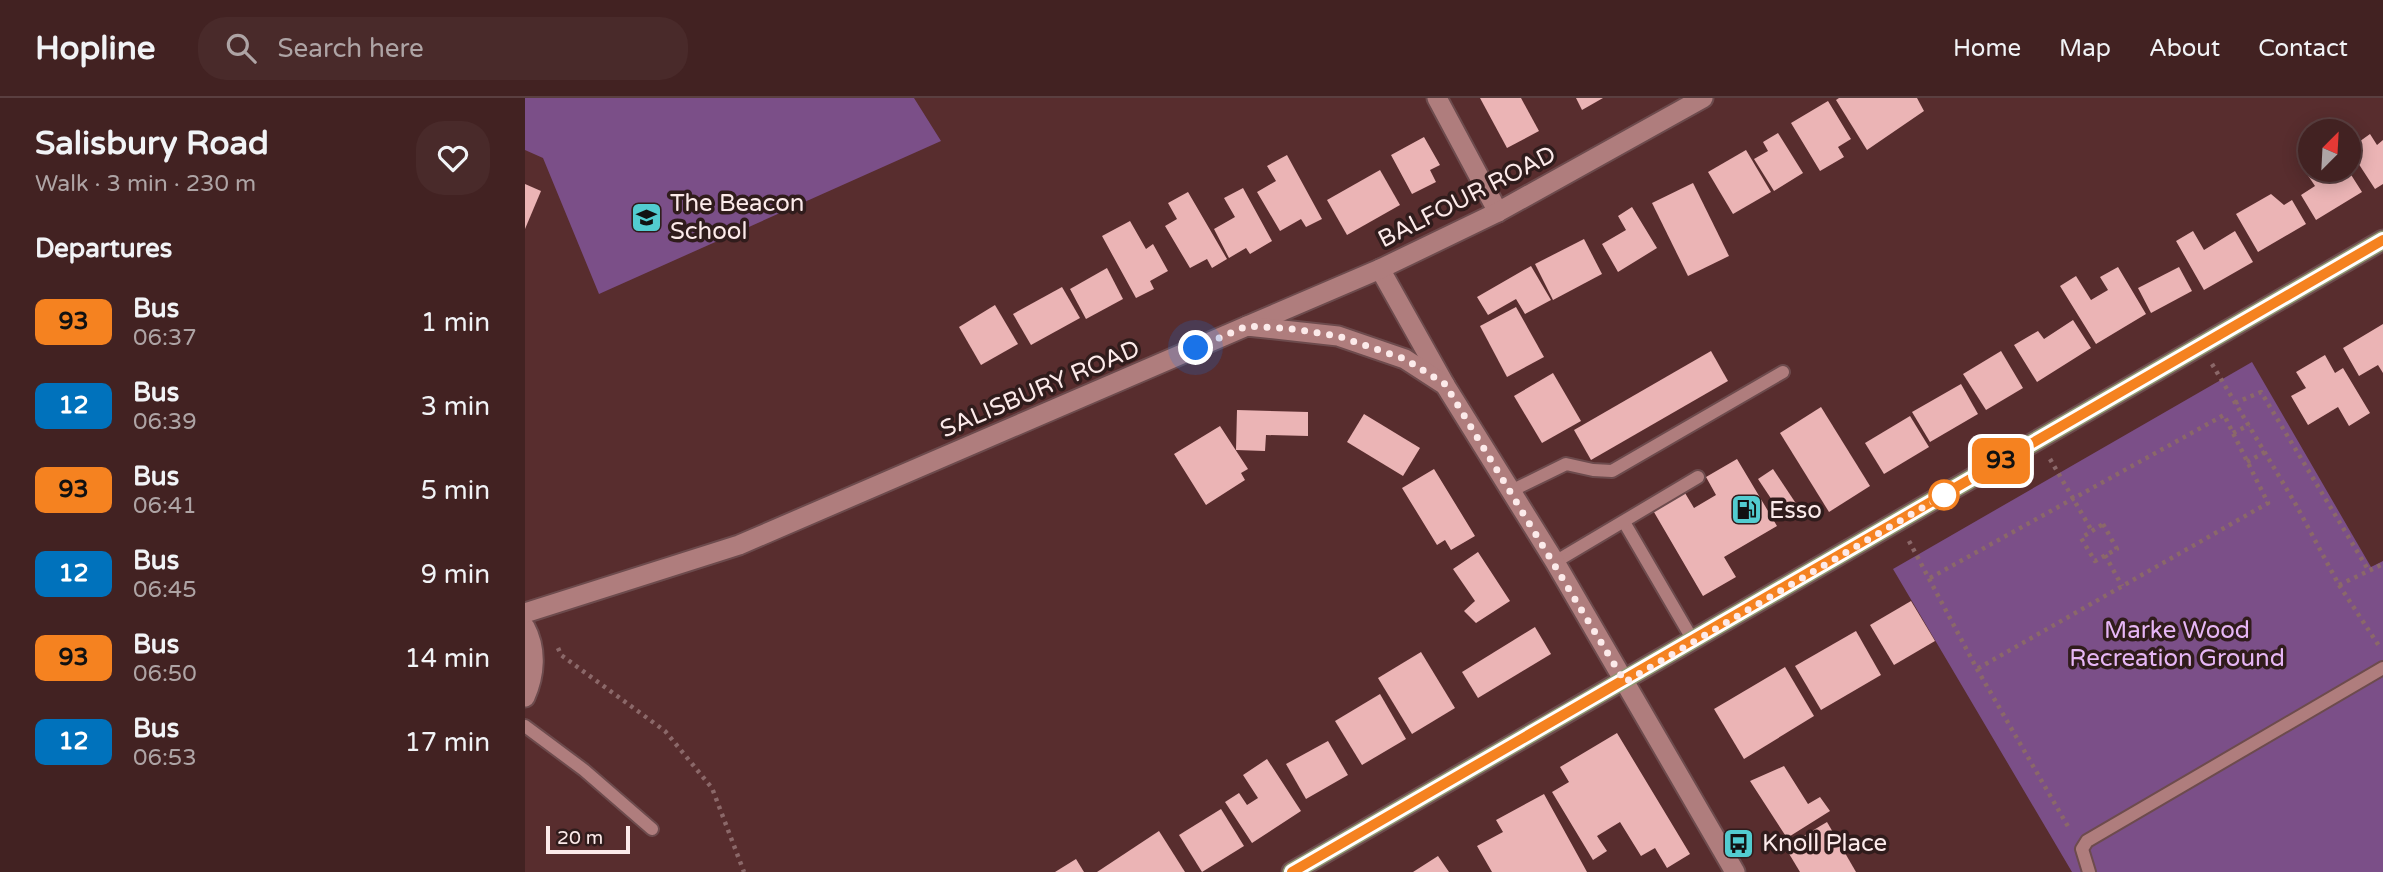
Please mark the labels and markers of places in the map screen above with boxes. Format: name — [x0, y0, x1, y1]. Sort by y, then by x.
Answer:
place label: The Beacon School — [670, 189, 804, 246]
school or university icon: The Beacon School — [630, 200, 664, 234]
unlabelled marker — [1929, 480, 1959, 510]
fuel station icon: Esso — [1729, 493, 1763, 527]
place label: Esso — [1769, 496, 1822, 525]
bus stop icon: Knoll Place — [1722, 826, 1756, 860]
place label: Knoll Place — [1762, 829, 1887, 858]

